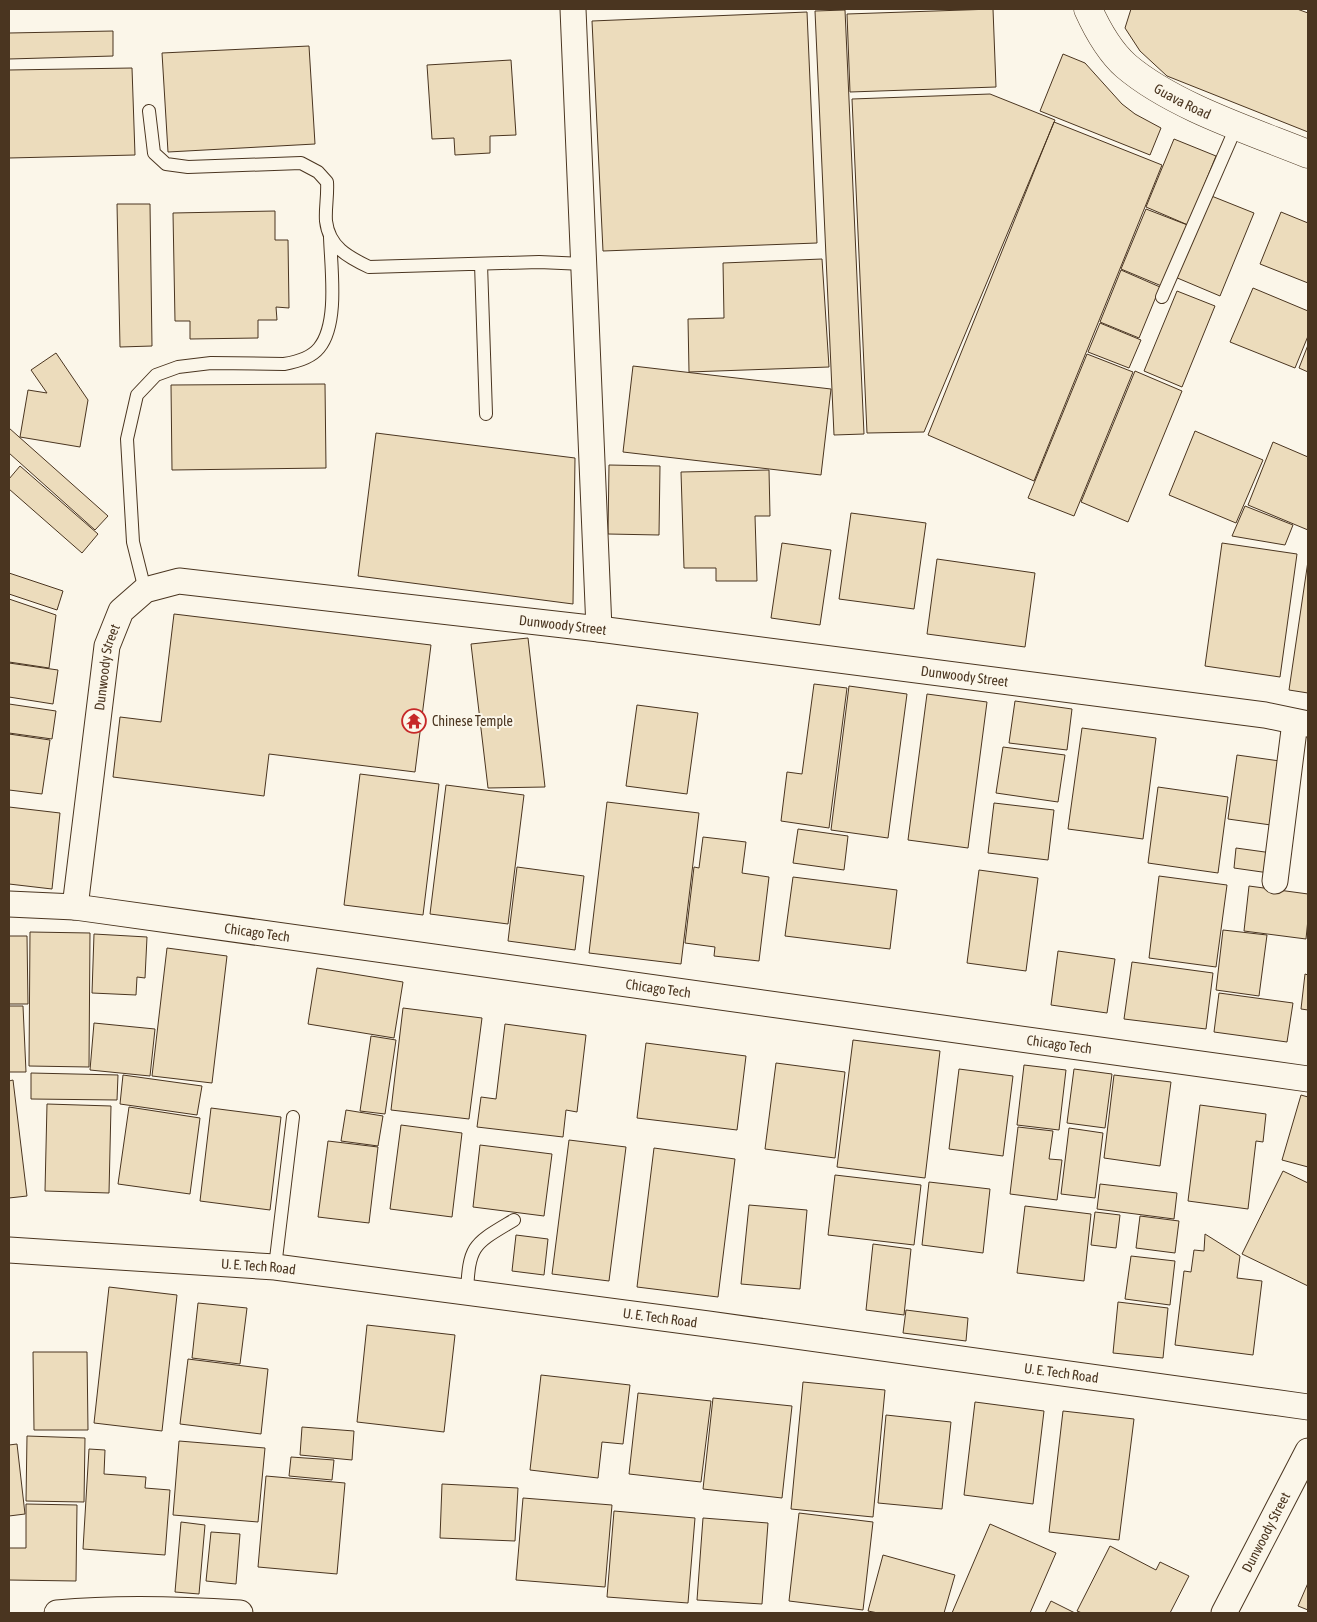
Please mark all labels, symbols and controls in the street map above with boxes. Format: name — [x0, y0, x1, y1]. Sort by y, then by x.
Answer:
street label: Guava Road — [1151, 80, 1213, 122]
street label: Dunwoody Street — [518, 612, 607, 638]
street label: Dunwoody Street — [91, 622, 123, 711]
street label: Dunwoody Street — [920, 663, 1009, 690]
temple icon: Chinese Temple — [401, 708, 427, 734]
place label: Chinese Temple — [432, 713, 513, 729]
street label: Chicago Tech — [223, 920, 291, 945]
street label: Chicago Tech — [625, 976, 692, 1001]
street label: Chicago Tech — [1026, 1032, 1093, 1057]
street label: U. E. Tech Road — [221, 1256, 297, 1278]
street label: U. E. Tech Road — [622, 1305, 698, 1331]
street label: U. E. Tech Road — [1023, 1360, 1100, 1386]
street label: Dunwoody Street — [1239, 1489, 1293, 1575]

